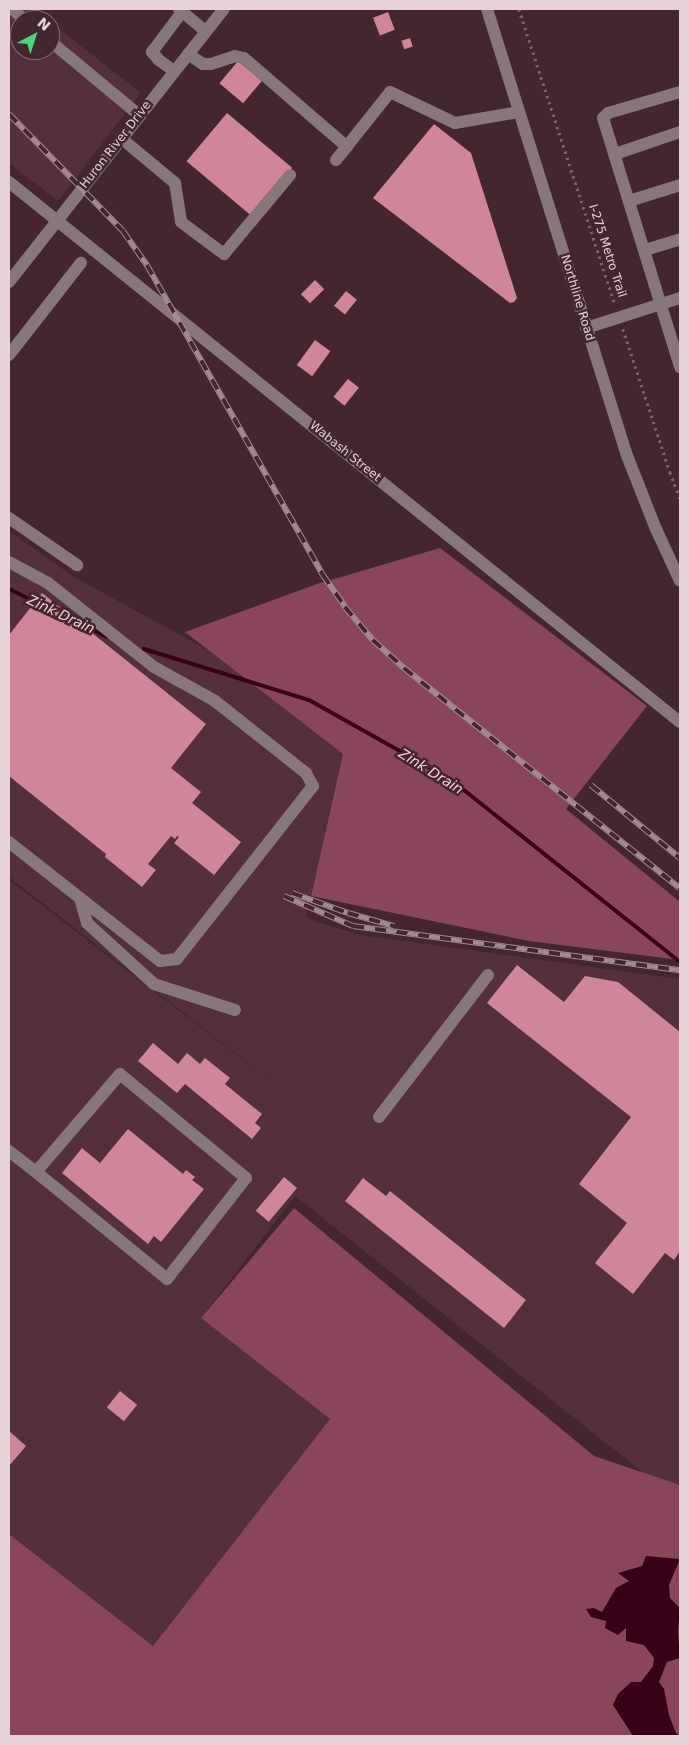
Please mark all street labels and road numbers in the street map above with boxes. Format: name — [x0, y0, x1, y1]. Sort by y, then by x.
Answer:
street label: Huron River Drive — [77, 98, 155, 192]
street label: I-275 Metro Trail — [585, 202, 629, 300]
street label: Northline Road — [557, 253, 597, 343]
street label: Wabash Street — [306, 419, 384, 485]

